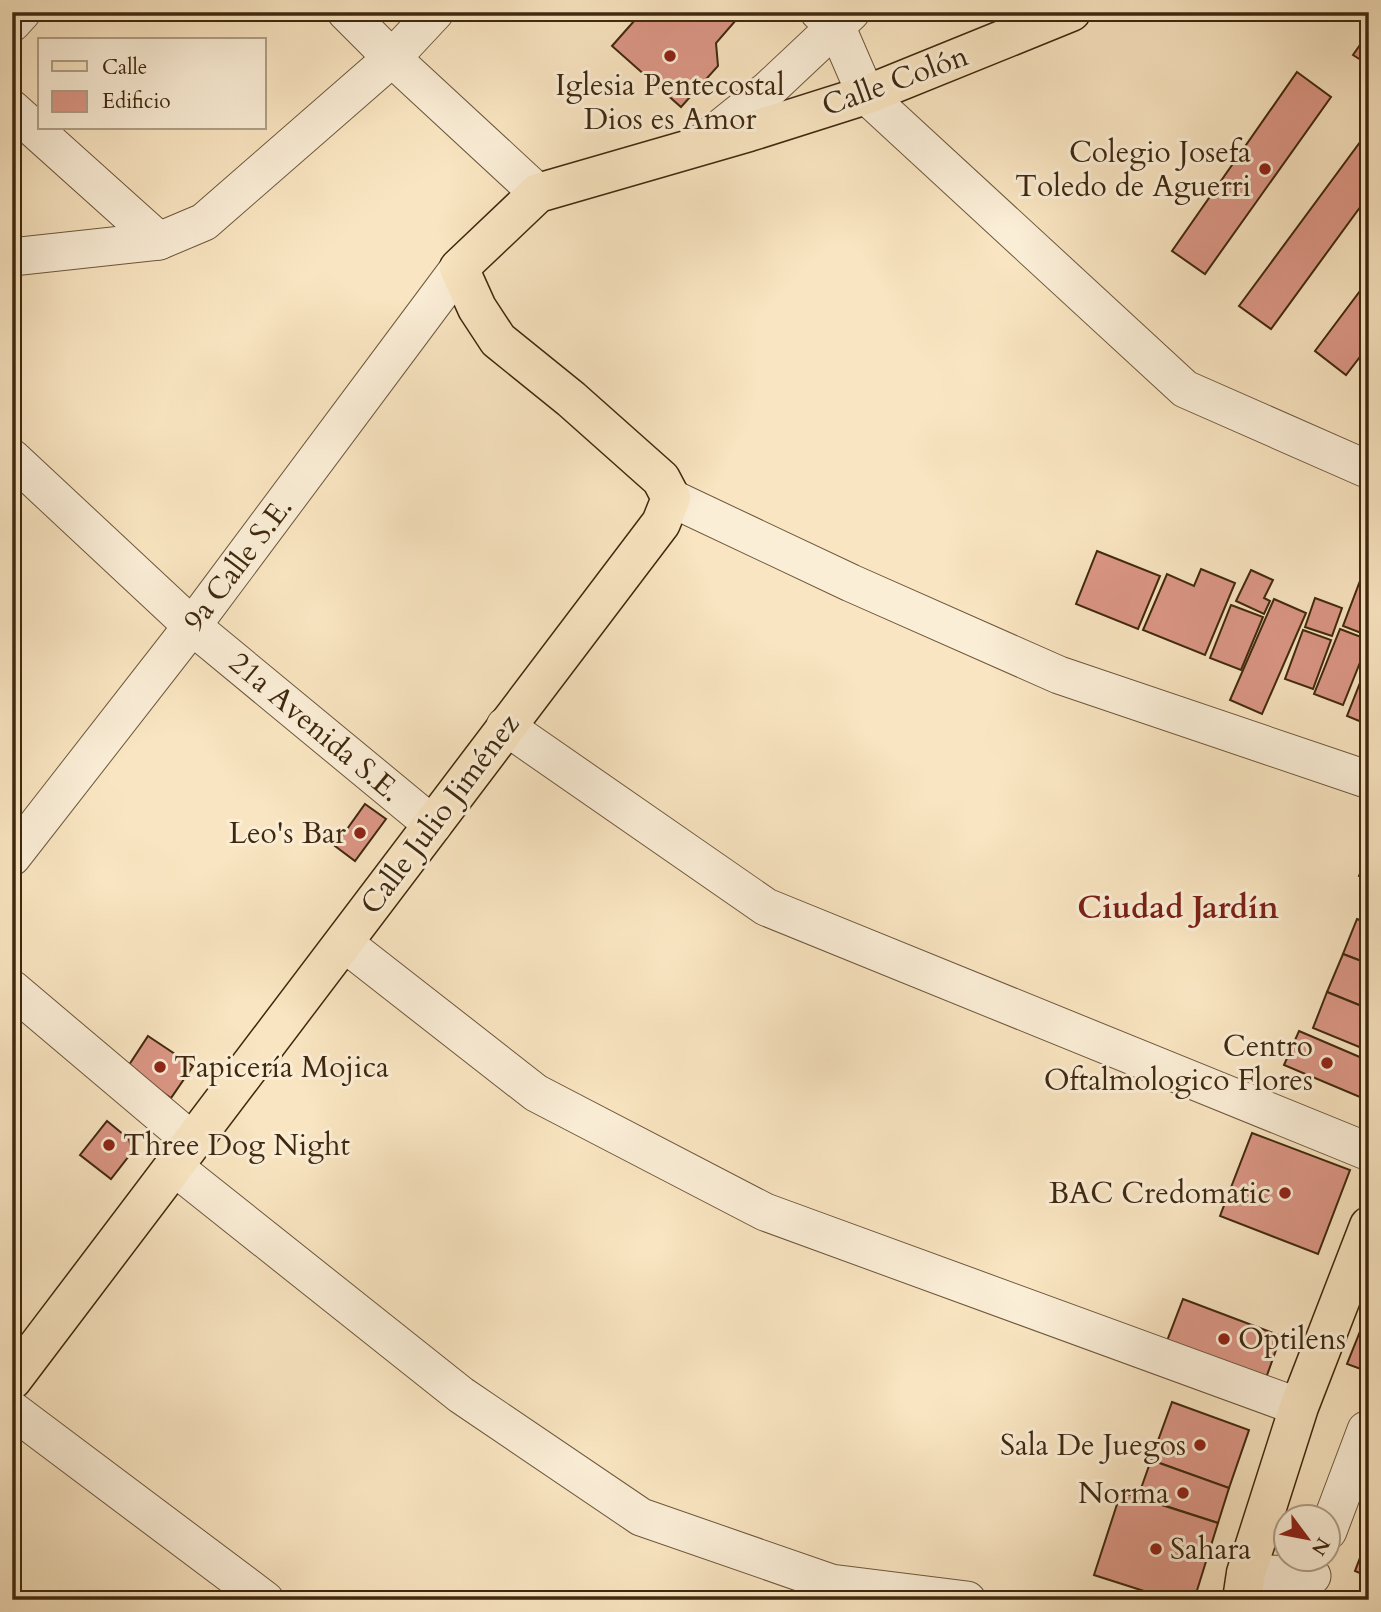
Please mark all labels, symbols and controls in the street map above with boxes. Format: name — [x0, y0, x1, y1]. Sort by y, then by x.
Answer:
street label: Calle Colón — [816, 36, 974, 126]
legend — [38, 38, 266, 130]
marker: Iglesia Pentecostal Dios es Amor — [662, 48, 678, 64]
text: Calle — [102, 53, 147, 82]
place label: Iglesia Pentecostal Dios es Amor — [555, 65, 785, 140]
text: Edificio — [102, 87, 171, 116]
place label: Colegio Josefa Toledo de Aguerri — [1015, 132, 1251, 207]
marker: Colegio Josefa Toledo de Aguerri — [1257, 161, 1273, 177]
street label: 9a Calle S.E. — [174, 489, 302, 639]
street label: 21a Avenida S.E. — [220, 643, 410, 811]
street label: Calle Julio Jiménez — [351, 705, 529, 923]
place label: Leo's Bar — [229, 813, 346, 854]
marker: Leo's Bar — [352, 825, 368, 841]
district label: Ciudad Jardín — [1077, 886, 1279, 930]
place label: Centro Oftalmologico Flores — [1044, 1026, 1313, 1101]
place label: Tapicería Mojica — [174, 1047, 389, 1088]
marker: Centro Oftalmologico Flores — [1319, 1055, 1335, 1071]
marker: Tapicería Mojica — [152, 1059, 168, 1075]
place label: Three Dog Night — [123, 1125, 350, 1166]
marker: Three Dog Night — [101, 1137, 117, 1153]
place label: BAC Credomatic — [1049, 1173, 1271, 1214]
marker: BAC Credomatic — [1277, 1185, 1293, 1201]
place label: Optilens — [1238, 1319, 1346, 1360]
marker: Optilens — [1216, 1331, 1232, 1347]
place label: Sala De Juegos — [1000, 1425, 1186, 1466]
marker: Sala De Juegos — [1192, 1437, 1208, 1453]
place label: Norma — [1078, 1473, 1169, 1514]
marker: Norma — [1175, 1485, 1191, 1501]
north arrow — [1272, 1504, 1342, 1574]
place label: Sahara — [1170, 1529, 1251, 1570]
text: N — [1305, 1533, 1336, 1561]
marker: Sahara — [1148, 1541, 1164, 1557]

